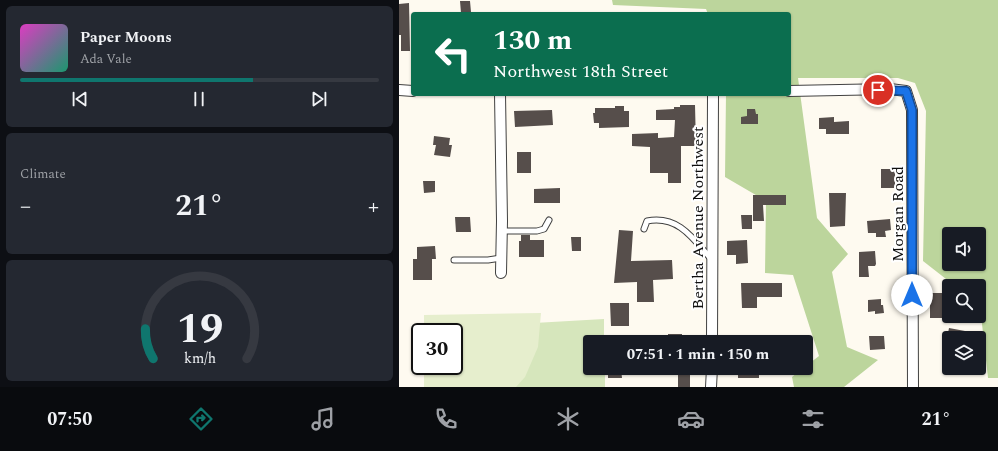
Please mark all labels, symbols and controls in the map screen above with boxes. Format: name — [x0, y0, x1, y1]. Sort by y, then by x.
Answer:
text: 130 m — [493, 19, 572, 62]
text: Paper Moons — [80, 26, 172, 49]
icon: left — [427, 28, 479, 80]
text: Ada Vale — [80, 49, 132, 69]
text: Northwest 18th Street — [493, 58, 668, 85]
pin — [861, 73, 895, 107]
icon: arrive — [867, 79, 889, 101]
icon: previous — [69, 88, 91, 110]
icon: pause — [188, 88, 210, 110]
icon: next — [308, 88, 330, 110]
street label: Bertha Avenue Northwest — [686, 126, 710, 310]
text: Climate — [20, 164, 66, 184]
street label: Morgan Road — [886, 166, 910, 262]
text: 21° — [175, 183, 224, 229]
text: − — [20, 190, 31, 223]
text: + — [368, 190, 379, 223]
map controls — [942, 227, 986, 375]
button: sound — [942, 227, 986, 271]
position arrow — [891, 274, 933, 316]
button: search — [942, 279, 986, 323]
text: 19 — [176, 297, 223, 360]
speed limit sign: 30 — [411, 323, 463, 375]
button: layers — [942, 331, 986, 375]
text: 07:51 · 1 min · 150 m — [627, 343, 769, 366]
text: km/h — [183, 347, 216, 369]
icon: directions — [187, 405, 215, 433]
icon: music — [309, 405, 337, 433]
icon: phone — [432, 405, 460, 433]
icon: climate — [554, 405, 582, 433]
icon: car — [677, 405, 705, 433]
icon: filters — [799, 405, 827, 433]
text: 07:50 — [47, 406, 92, 433]
text: 21° — [922, 406, 951, 433]

